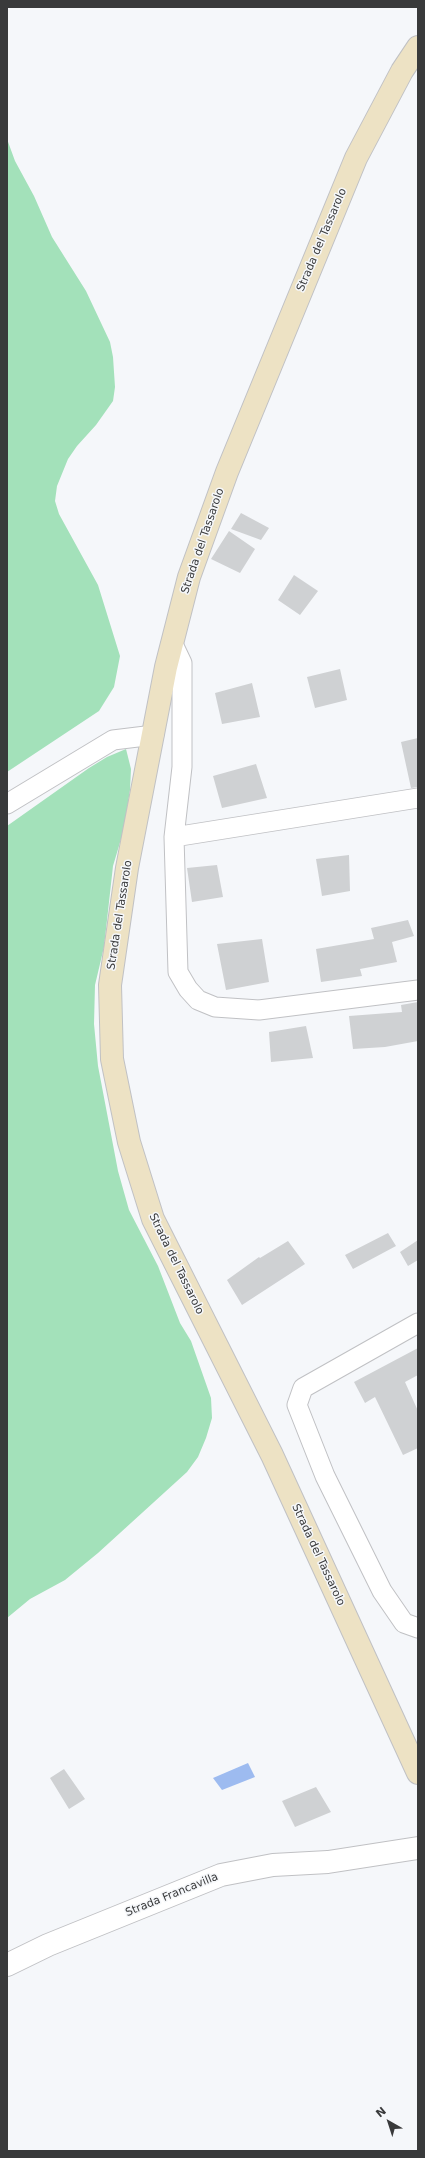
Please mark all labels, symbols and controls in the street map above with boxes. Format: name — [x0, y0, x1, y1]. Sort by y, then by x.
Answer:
street label: Strada del Tassarolo — [294, 186, 350, 294]
street label: Strada del Tassarolo — [179, 487, 227, 595]
street label: Strada del Tassarolo — [105, 859, 135, 971]
street label: Strada del Tassarolo — [146, 1211, 206, 1317]
street label: Strada del Tassarolo — [289, 1502, 347, 1608]
street label: Strada Francavilla — [124, 1870, 220, 1920]
north arrow — [369, 2102, 409, 2142]
text: N — [373, 2104, 389, 2120]

